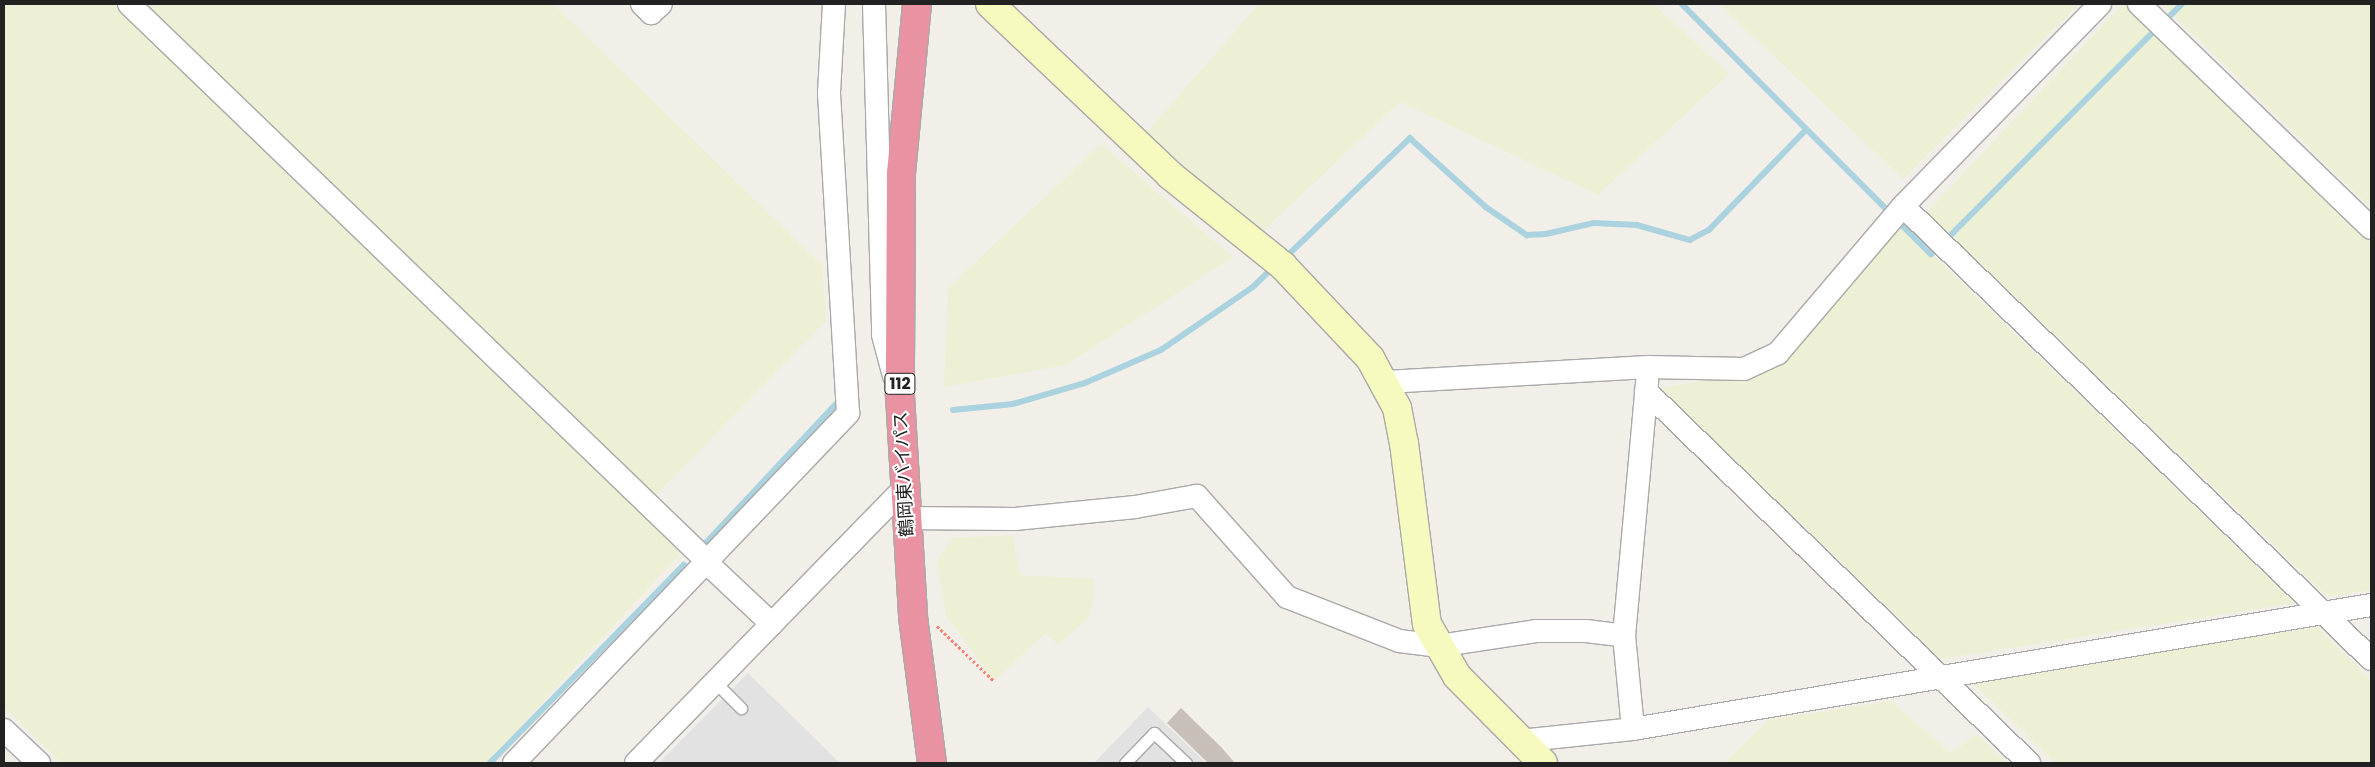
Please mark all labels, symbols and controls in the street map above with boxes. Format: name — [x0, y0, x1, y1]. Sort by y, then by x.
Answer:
road number: 112 — [884, 370, 916, 398]
street label: 鶴岡東バイパス — [890, 411, 918, 537]

